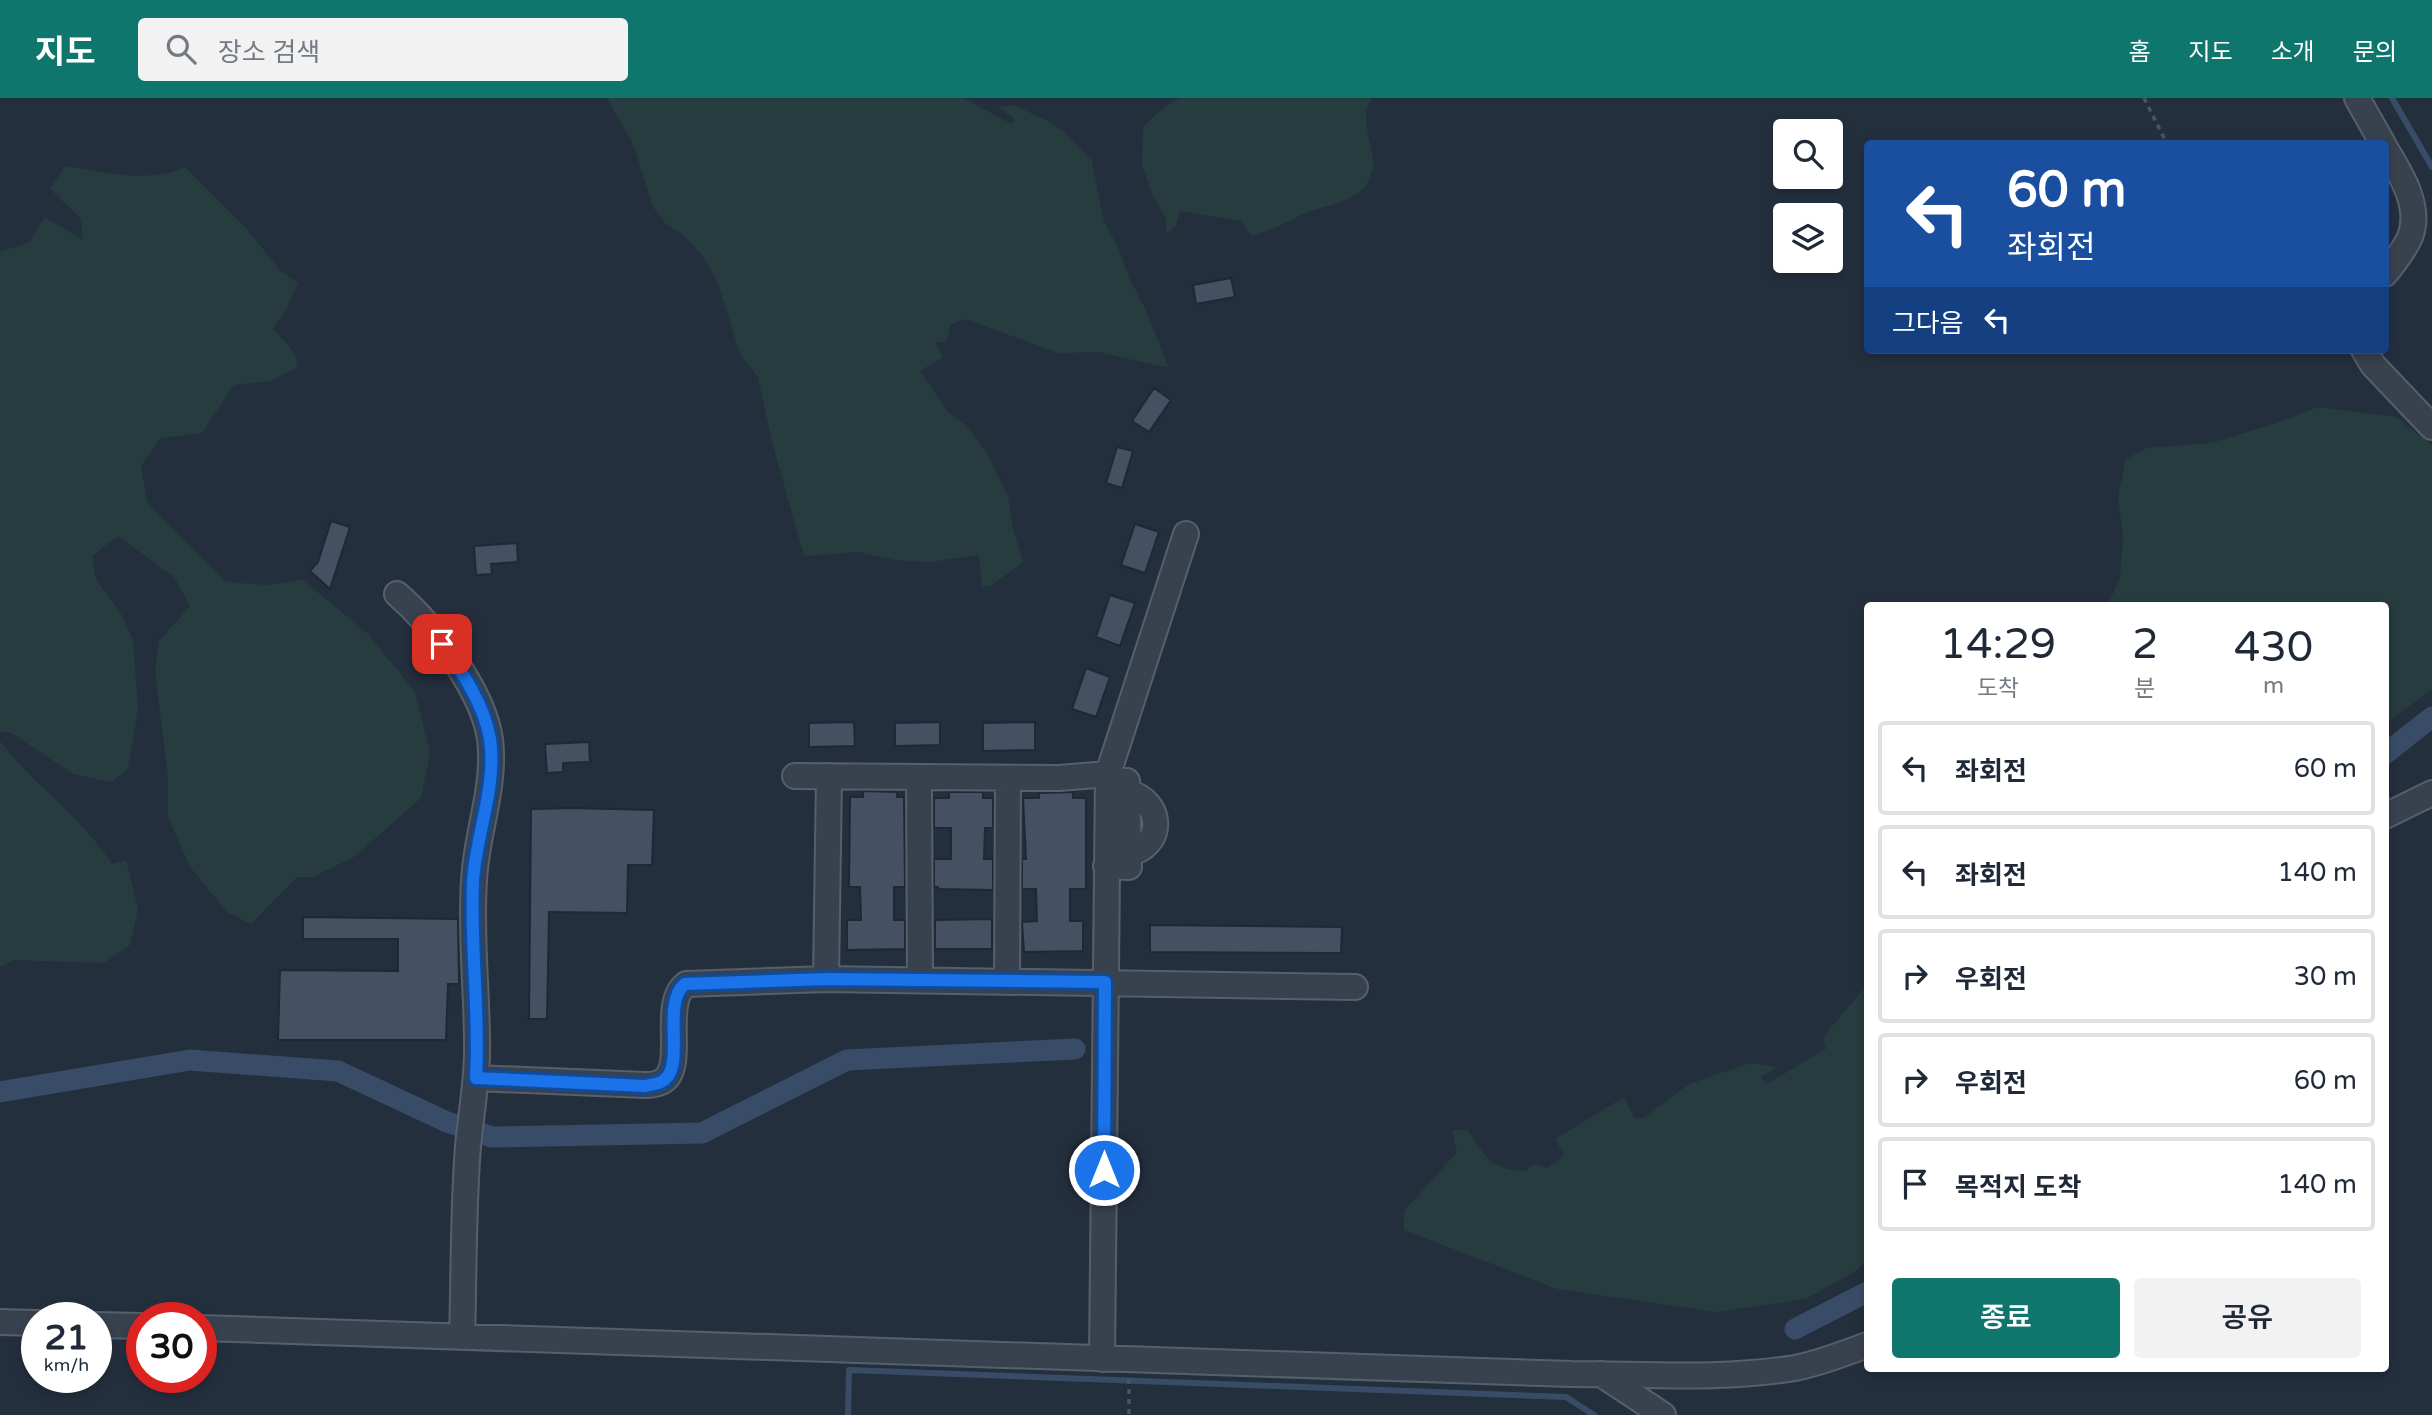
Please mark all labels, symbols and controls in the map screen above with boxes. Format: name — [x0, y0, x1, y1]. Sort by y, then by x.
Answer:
search box — [138, 18, 628, 81]
icon: search — [162, 30, 200, 68]
text: 지도 — [35, 33, 96, 72]
text: 장소 검색 — [218, 37, 320, 68]
text: 홈 — [2128, 38, 2150, 67]
text: 지도 — [2188, 38, 2233, 67]
text: 소개 — [2271, 38, 2315, 67]
text: 문의 — [2353, 38, 2397, 67]
map controls — [1773, 119, 1843, 273]
button: search — [1773, 119, 1843, 189]
text: 60 m — [2007, 161, 2126, 220]
icon: left — [1892, 168, 1983, 259]
button: layers — [1773, 203, 1843, 273]
text: 좌회전 — [2007, 229, 2095, 267]
icon: left — [1978, 301, 2016, 339]
text: 그다음 — [1892, 308, 1964, 339]
pin — [412, 614, 472, 674]
text: 14:29 — [1940, 619, 2056, 670]
text: 2 — [2132, 619, 2158, 670]
text: 430 — [2234, 622, 2313, 673]
icon: arrive — [423, 625, 461, 663]
text: m — [2263, 672, 2284, 700]
text: 도착 — [1977, 675, 2019, 703]
text: 분 — [2135, 675, 2156, 703]
icon: left — [1896, 749, 1934, 787]
text: 60 m — [2294, 753, 2357, 784]
text: 좌회전 — [1955, 756, 2027, 787]
icon: left — [1896, 853, 1934, 891]
text: 140 m — [2277, 857, 2357, 888]
text: 좌회전 — [1955, 860, 2027, 891]
icon: right — [1896, 957, 1934, 995]
text: 30 m — [2294, 961, 2357, 992]
text: 우회전 — [1955, 964, 2027, 995]
icon: right — [1896, 1061, 1934, 1099]
text: 60 m — [2294, 1065, 2357, 1096]
text: 우회전 — [1955, 1068, 2027, 1099]
position arrow — [1067, 1133, 1141, 1207]
icon: arrive — [1896, 1165, 1934, 1203]
text: 140 m — [2277, 1169, 2357, 1200]
text: 목적지 도착 — [1955, 1172, 2081, 1203]
button: 종료 — [1892, 1278, 2120, 1358]
button: 공유 — [2134, 1278, 2361, 1358]
speed limit sign: 30 — [126, 1302, 217, 1393]
text: 21 — [45, 1317, 88, 1359]
text: km/h — [44, 1354, 89, 1376]

